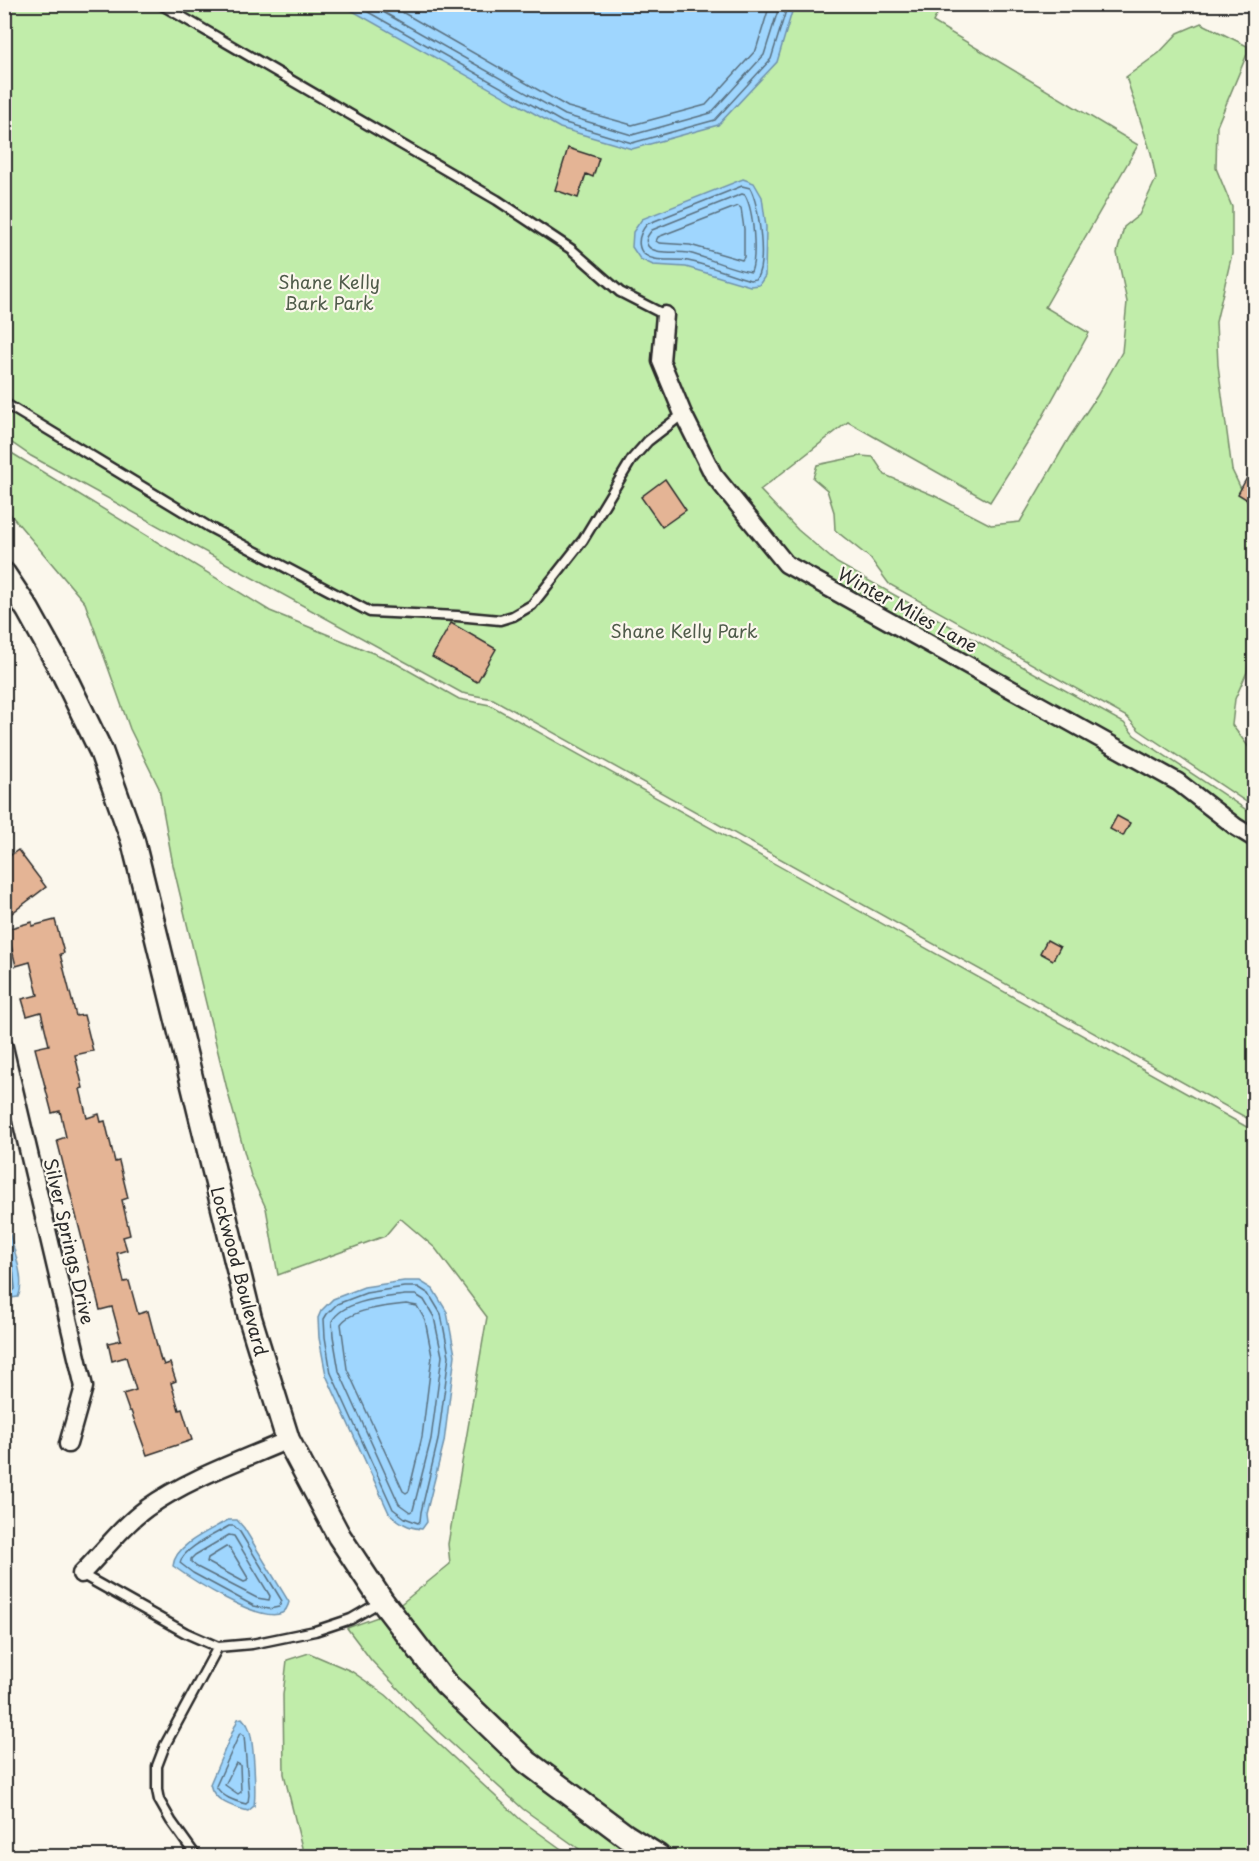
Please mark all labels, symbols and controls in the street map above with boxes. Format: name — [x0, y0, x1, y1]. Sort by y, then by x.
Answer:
park label: Shane Kelly Bark Park — [278, 268, 380, 316]
street label: Winter Miles Lane — [833, 559, 983, 659]
park label: Shane Kelly Park — [610, 617, 758, 644]
street label: Silver Springs Drive — [38, 1155, 102, 1327]
street label: Lockwood Boulevard — [204, 1183, 276, 1359]

